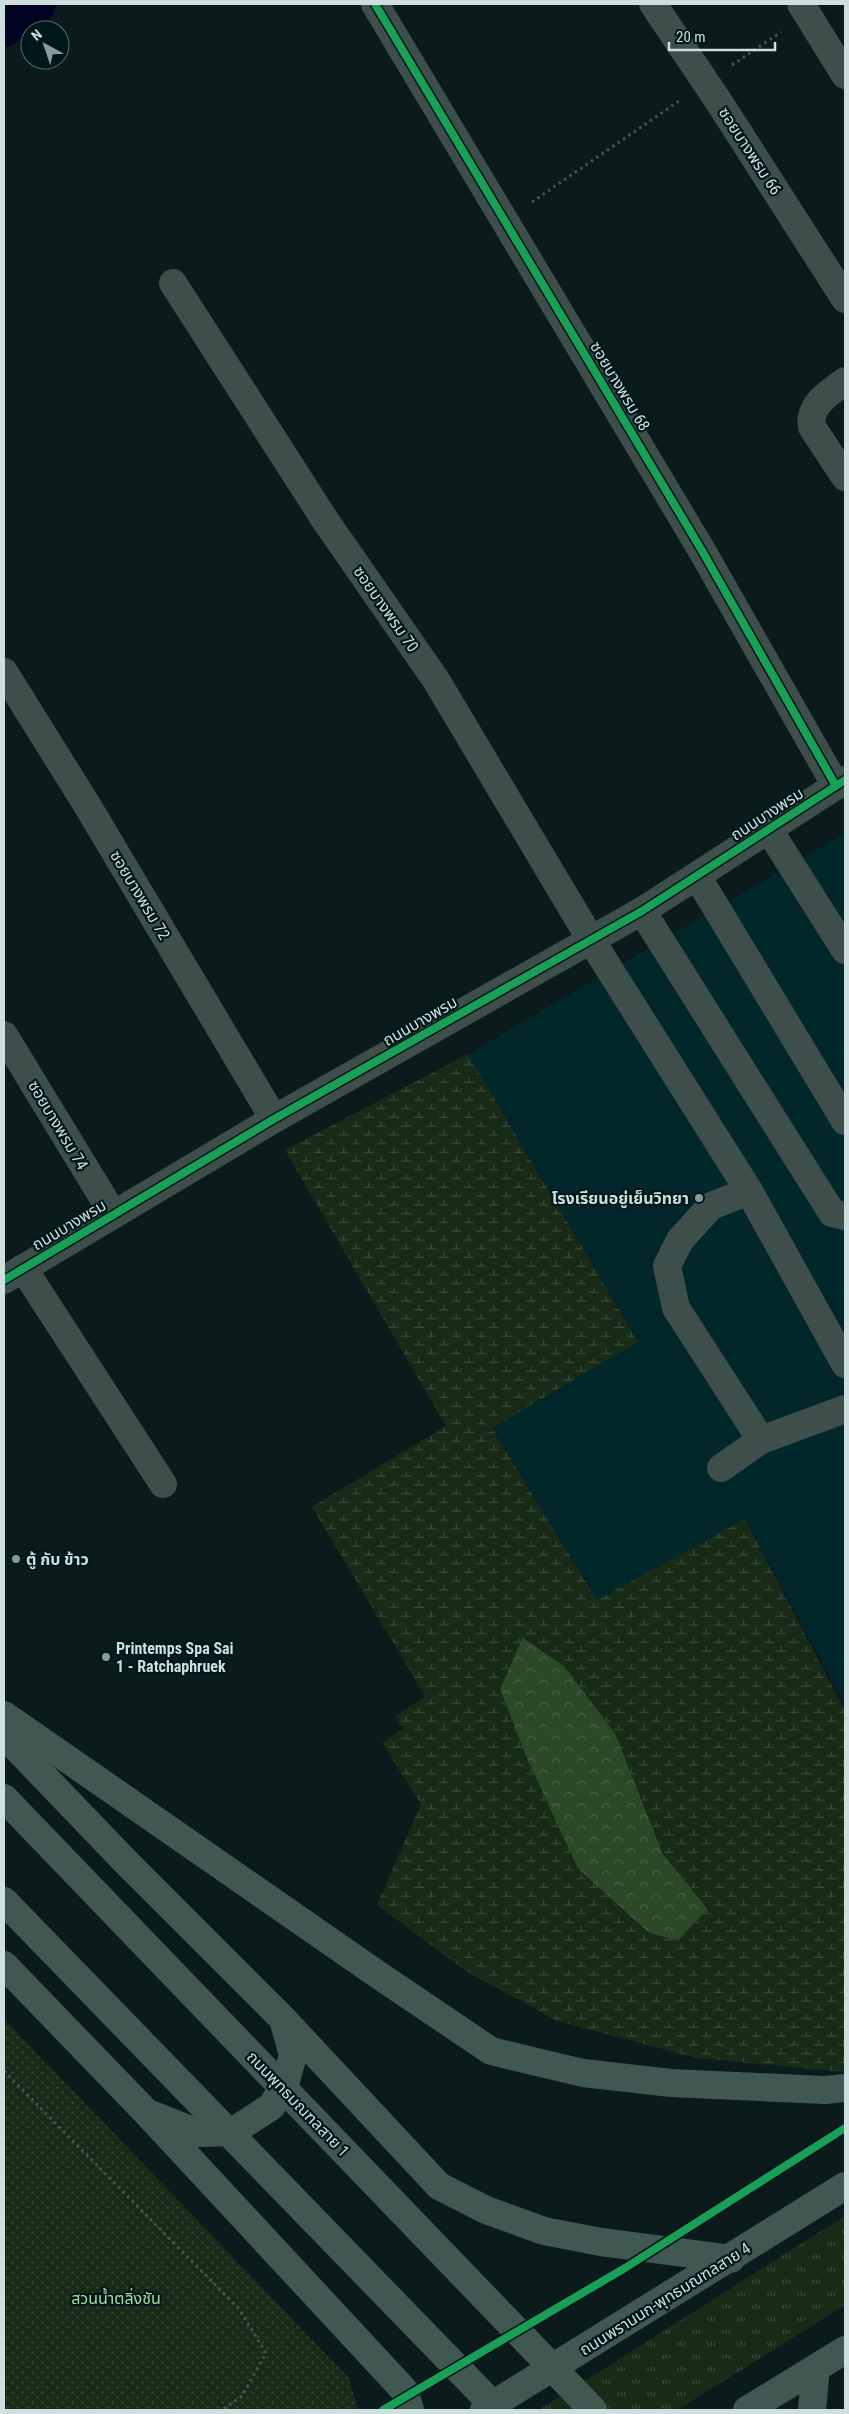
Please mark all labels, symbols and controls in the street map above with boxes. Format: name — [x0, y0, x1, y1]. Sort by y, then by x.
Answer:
north arrow — [20, 20, 70, 70]
scale bar — [669, 20, 775, 52]
text: N — [28, 26, 45, 44]
text: 20 m — [676, 28, 706, 46]
street label: ซอยบางพรม 66 — [715, 104, 785, 198]
street label: ซอยบางพรม 68 — [586, 338, 654, 434]
street label: ซอยบางพรม 70 — [349, 562, 423, 656]
street label: ถนนบางพรม — [727, 783, 807, 845]
street label: ซอยบางพรม 72 — [106, 847, 174, 943]
street label: ถนนบางพรม — [379, 992, 461, 1050]
street label: ซอยบางพรม 74 — [24, 1077, 92, 1173]
place label: โรงเรียนอยู่เย็นวิทยา — [552, 1189, 689, 1209]
marker: โรงเรียนอยู่เย็นวิทยา — [693, 1192, 705, 1204]
street label: ถนนบางพรม — [29, 1196, 109, 1254]
place label: ตู้ กับ ข้าว — [26, 1550, 89, 1570]
marker: ตู้ กับ ข้าว — [10, 1553, 22, 1565]
place label: Printemps Spa Sai 1 - Ratchaphruek — [116, 1639, 234, 1676]
marker: Printemps Spa Sai 1 - Ratchaphruek — [100, 1651, 112, 1663]
street label: ถนนพุทธมณฑลสาย 1 — [243, 2047, 353, 2161]
street label: ถนนพรานนก-พุทธมณฑลสาย 4 — [576, 2239, 754, 2359]
park label: สวนน้ำตลิ่งชัน — [71, 2287, 161, 2308]

